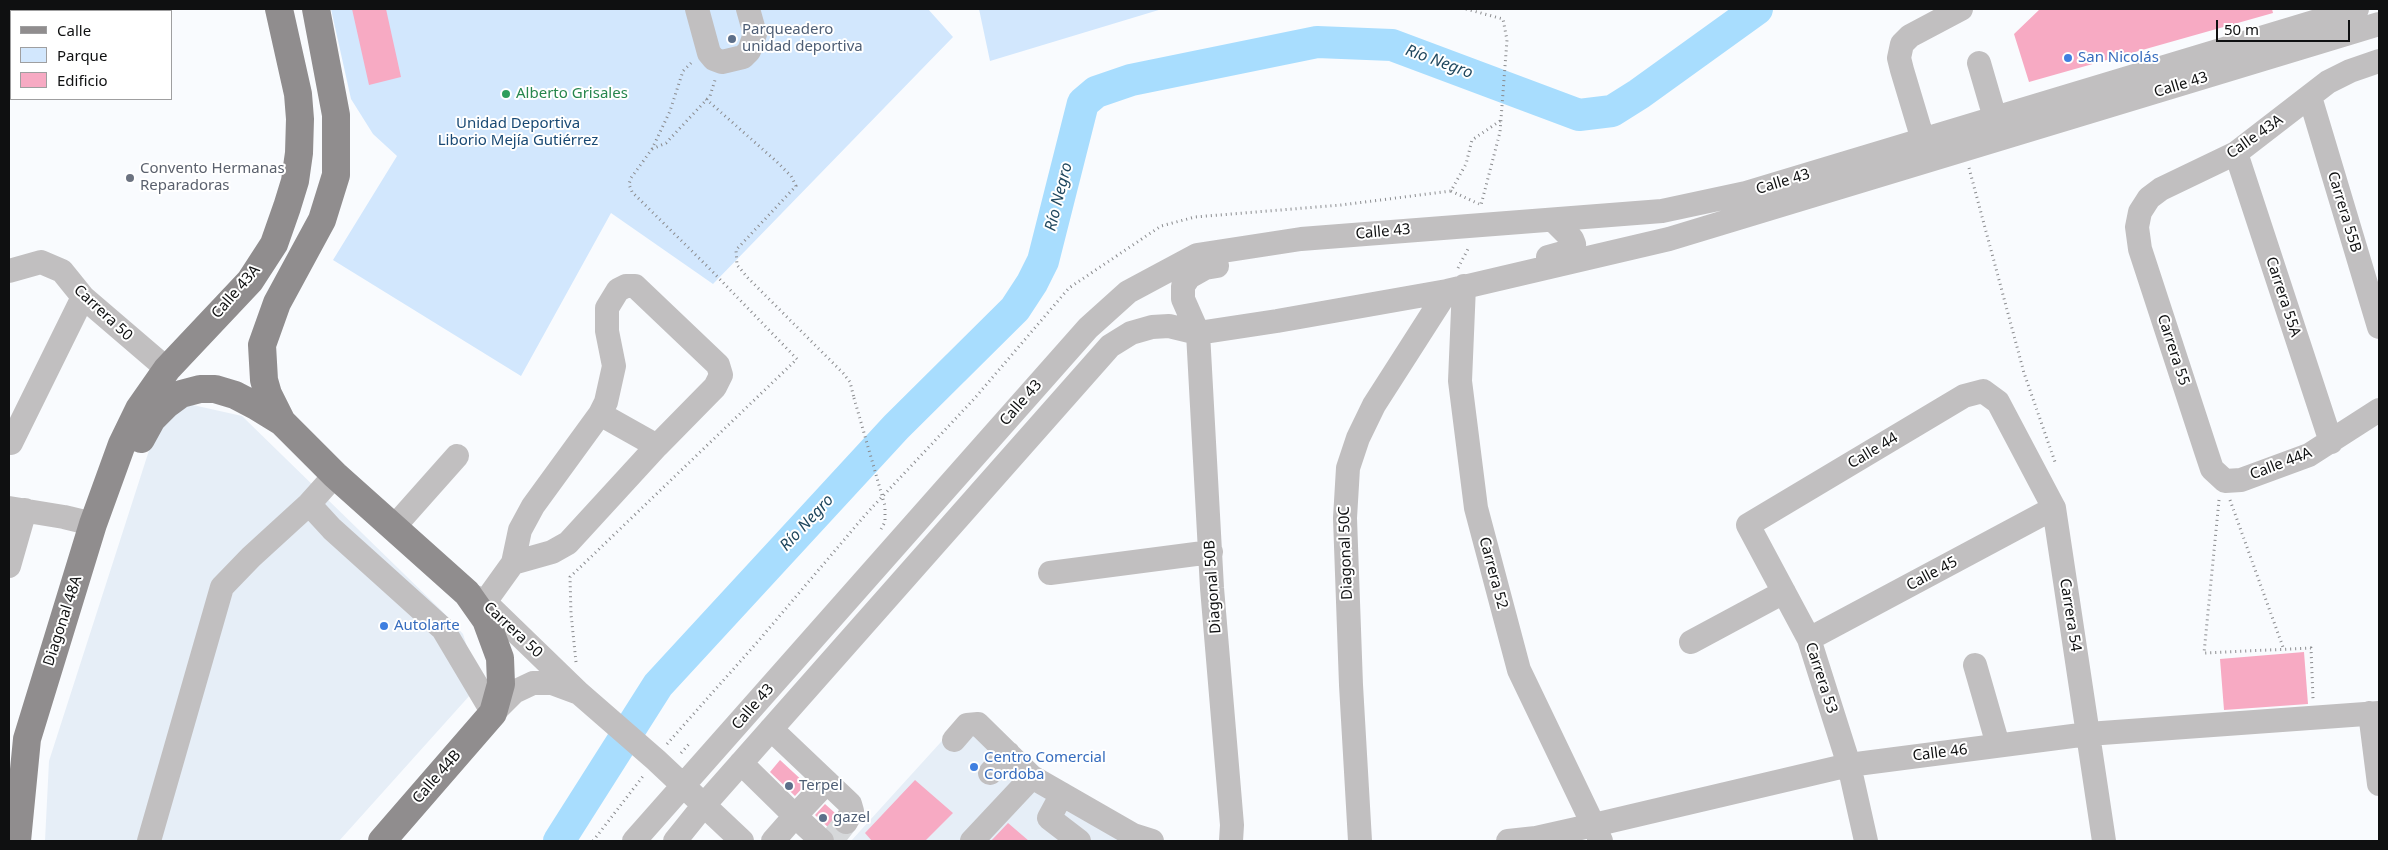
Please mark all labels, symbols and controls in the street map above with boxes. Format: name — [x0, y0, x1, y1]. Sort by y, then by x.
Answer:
legend — [10, 10, 172, 100]
scale bar — [2218, 10, 2352, 42]
text: 50 m — [2224, 19, 2259, 39]
text: Calle — [57, 20, 91, 40]
place label: Parqueadero unidad deportiva — [742, 21, 863, 56]
marker: Parqueadero unidad deportiva — [726, 33, 738, 45]
water label: Río Negro — [1403, 41, 1475, 83]
text: Parque — [57, 45, 107, 65]
place label: San Nicolás — [2078, 49, 2159, 67]
marker: San Nicolás — [2062, 52, 2074, 64]
street label: Calle 43 — [2152, 68, 2210, 102]
text: Edificio — [57, 70, 108, 90]
place label: Alberto Grisales — [516, 85, 628, 103]
marker: Alberto Grisales — [500, 88, 512, 100]
street label: Calle 43A — [2223, 111, 2287, 163]
park label: Unidad Deportiva Liborio Mejía Gutiérrez — [438, 115, 598, 150]
place label: Convento Hermanas Reparadoras — [140, 160, 285, 195]
water label: Río Negro — [1041, 161, 1077, 233]
street label: Calle 43 — [1754, 165, 1812, 199]
street label: Carrera 55B — [2323, 169, 2365, 255]
marker: Convento Hermanas Reparadoras — [124, 172, 136, 184]
street label: Calle 43 — [1355, 221, 1411, 243]
street label: Carrera 55A — [2262, 255, 2304, 339]
street label: Calle 43A — [208, 262, 264, 322]
street label: Carrera 50 — [70, 281, 136, 345]
street label: Carrera 55 — [2153, 312, 2193, 388]
street label: Calle 43 — [996, 376, 1046, 430]
street label: Calle 44 — [1845, 429, 1901, 473]
street label: Calle 44A — [2248, 444, 2314, 484]
water label: Río Negro — [776, 491, 838, 555]
street label: Diagonal 50C — [1335, 506, 1357, 600]
street label: Carrera 52 — [1475, 535, 1511, 611]
street label: Diagonal 50B — [1201, 540, 1225, 634]
street label: Calle 45 — [1903, 553, 1961, 595]
street label: Diagonal 48A — [40, 574, 86, 668]
street label: Carrera 54 — [2055, 577, 2085, 653]
street label: Carrera 50 — [480, 598, 546, 662]
place label: Autolarte — [394, 617, 460, 635]
marker: Autolarte — [378, 620, 390, 632]
street label: Carrera 53 — [1801, 640, 1841, 716]
street label: Calle 43 — [728, 680, 778, 734]
street label: Calle 46 — [1912, 741, 1968, 765]
street label: Calle 44B — [409, 747, 465, 807]
place label: Centro Comercial Cordoba — [984, 749, 1106, 784]
marker: Centro Comercial Cordoba — [968, 761, 980, 773]
place label: Terpel — [799, 777, 842, 795]
marker: Terpel — [783, 780, 795, 792]
place label: gazel — [833, 809, 870, 827]
marker: gazel — [817, 812, 829, 824]

